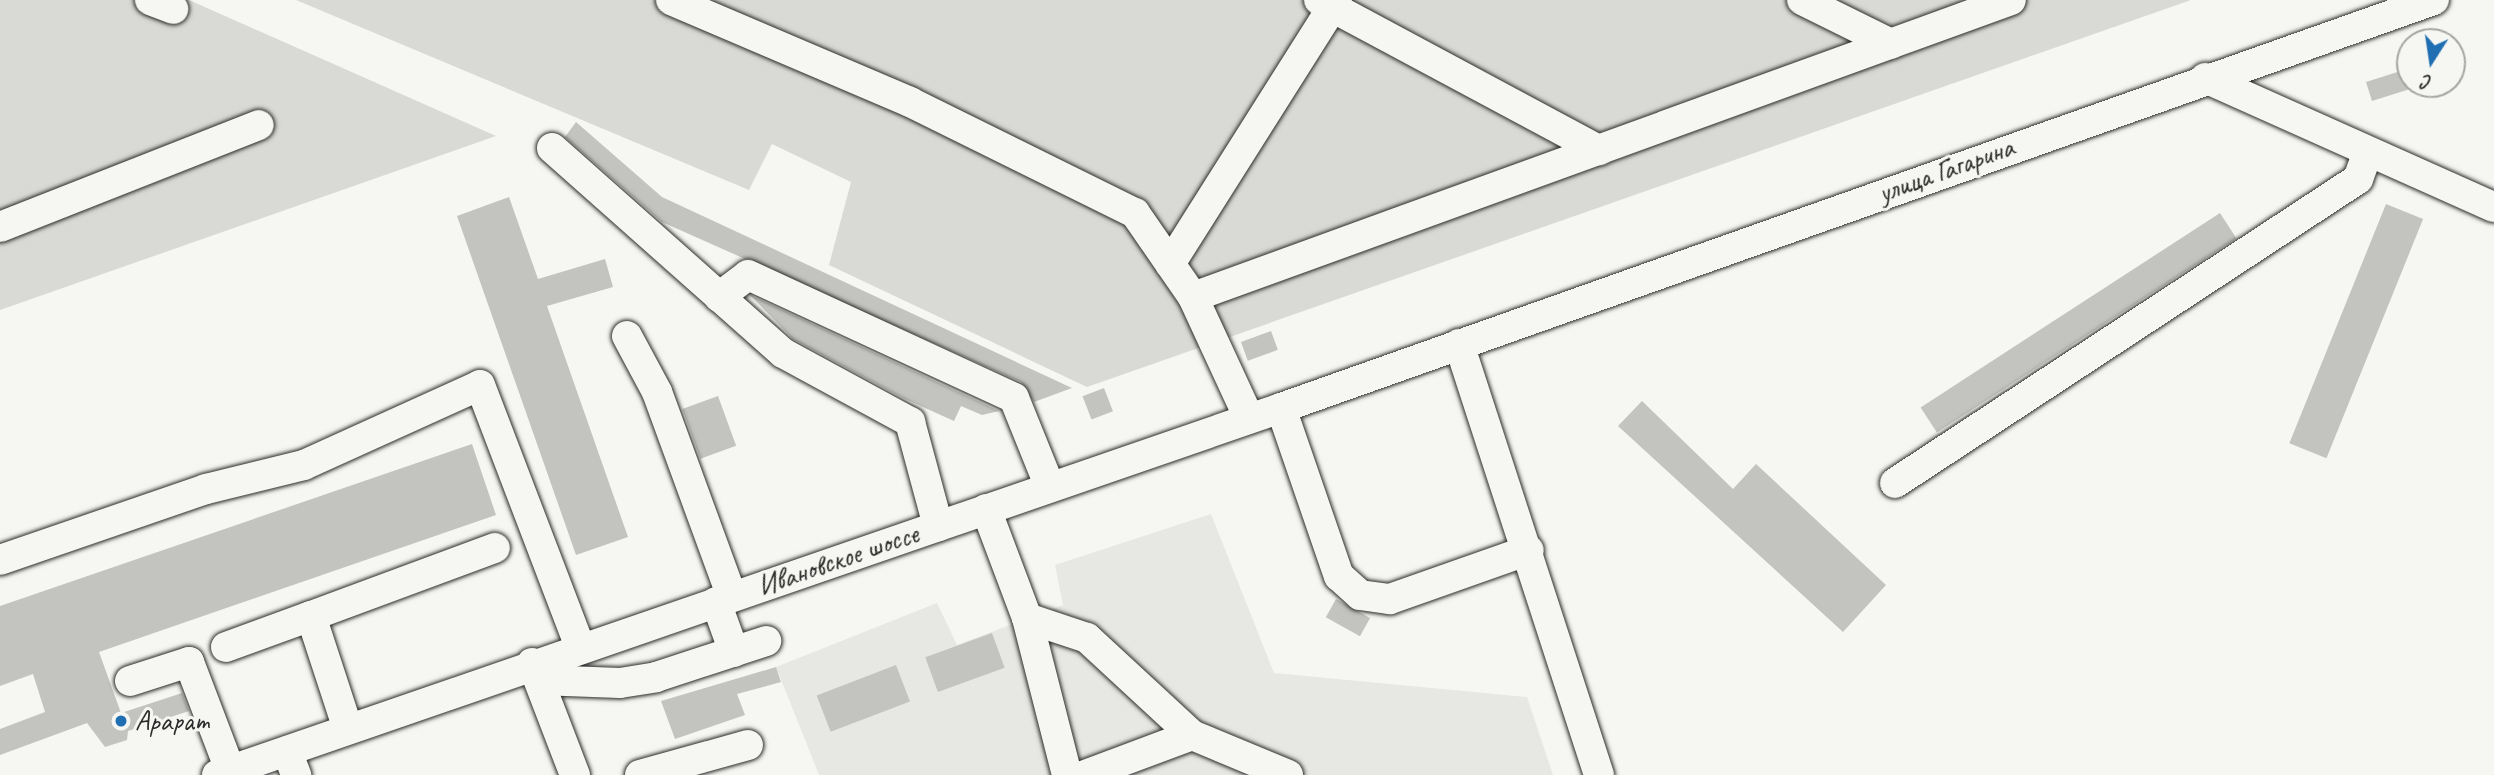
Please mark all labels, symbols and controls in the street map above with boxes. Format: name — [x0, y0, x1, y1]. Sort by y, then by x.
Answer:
north arrow — [2396, 28, 2466, 98]
text: С — [2420, 69, 2434, 94]
street label: улица Гагарина — [1873, 130, 2019, 210]
street label: Ивановское шоссе — [752, 516, 924, 604]
place label: Арарат — [135, 704, 209, 738]
marker: Арарат — [113, 713, 129, 729]

